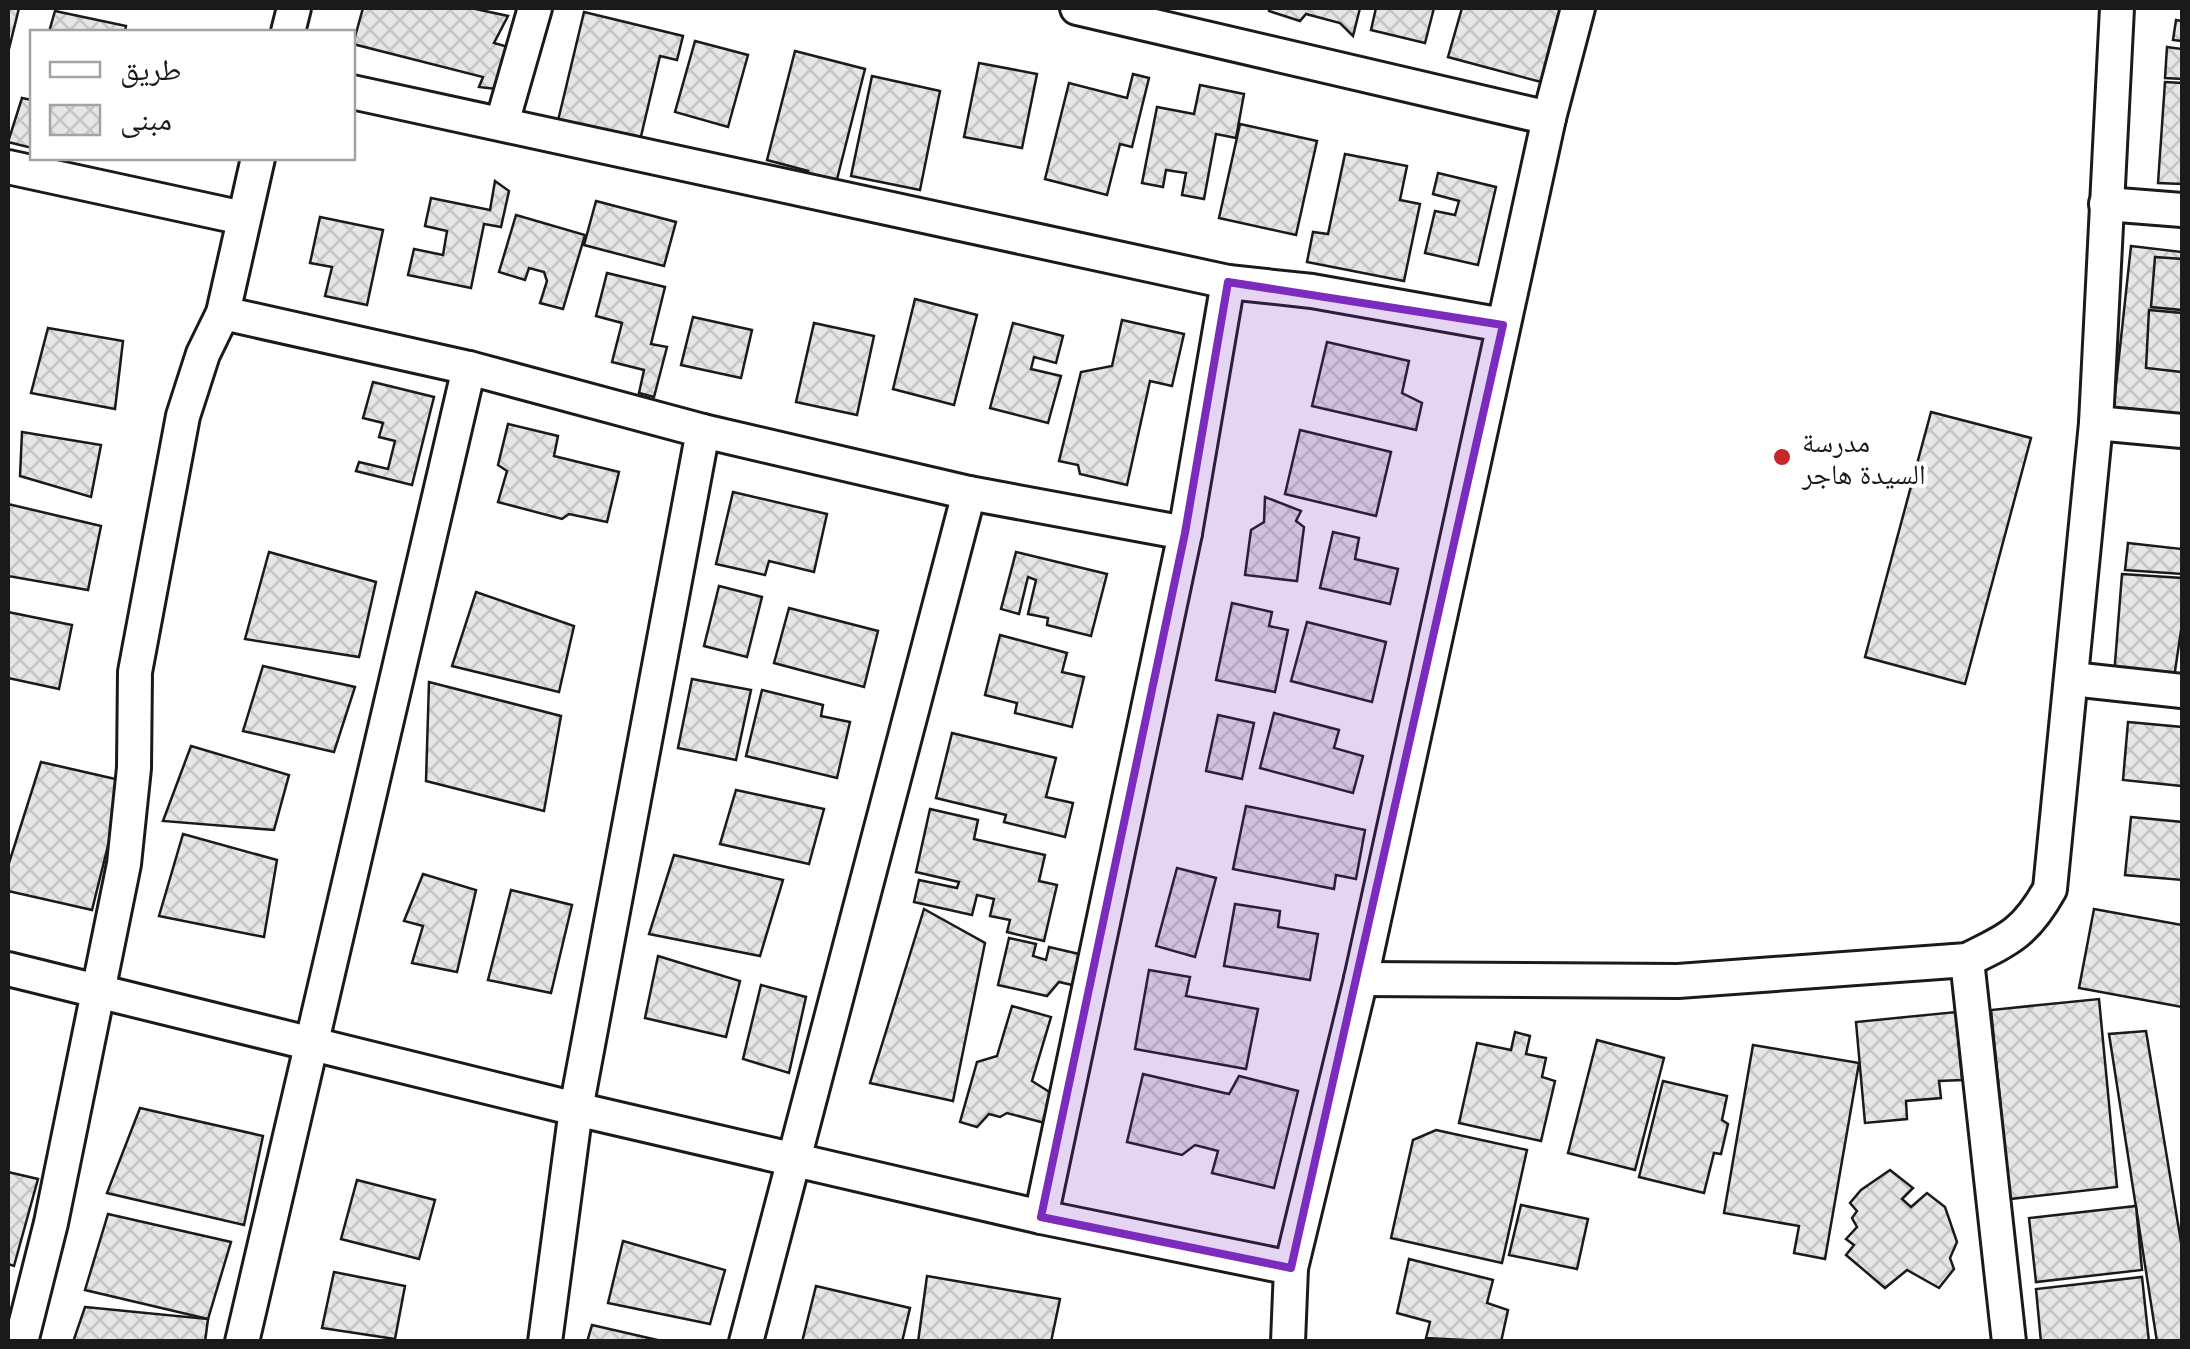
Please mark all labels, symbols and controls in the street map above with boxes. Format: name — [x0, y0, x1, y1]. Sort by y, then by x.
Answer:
legend — [30, 30, 355, 160]
text: طريق — [120, 48, 181, 89]
text: مبنى — [120, 98, 172, 139]
place label: مدرسة السيدة هاجر — [1801, 422, 1926, 492]
marker: مدرسة السيدة هاجر — [1771, 446, 1793, 468]

